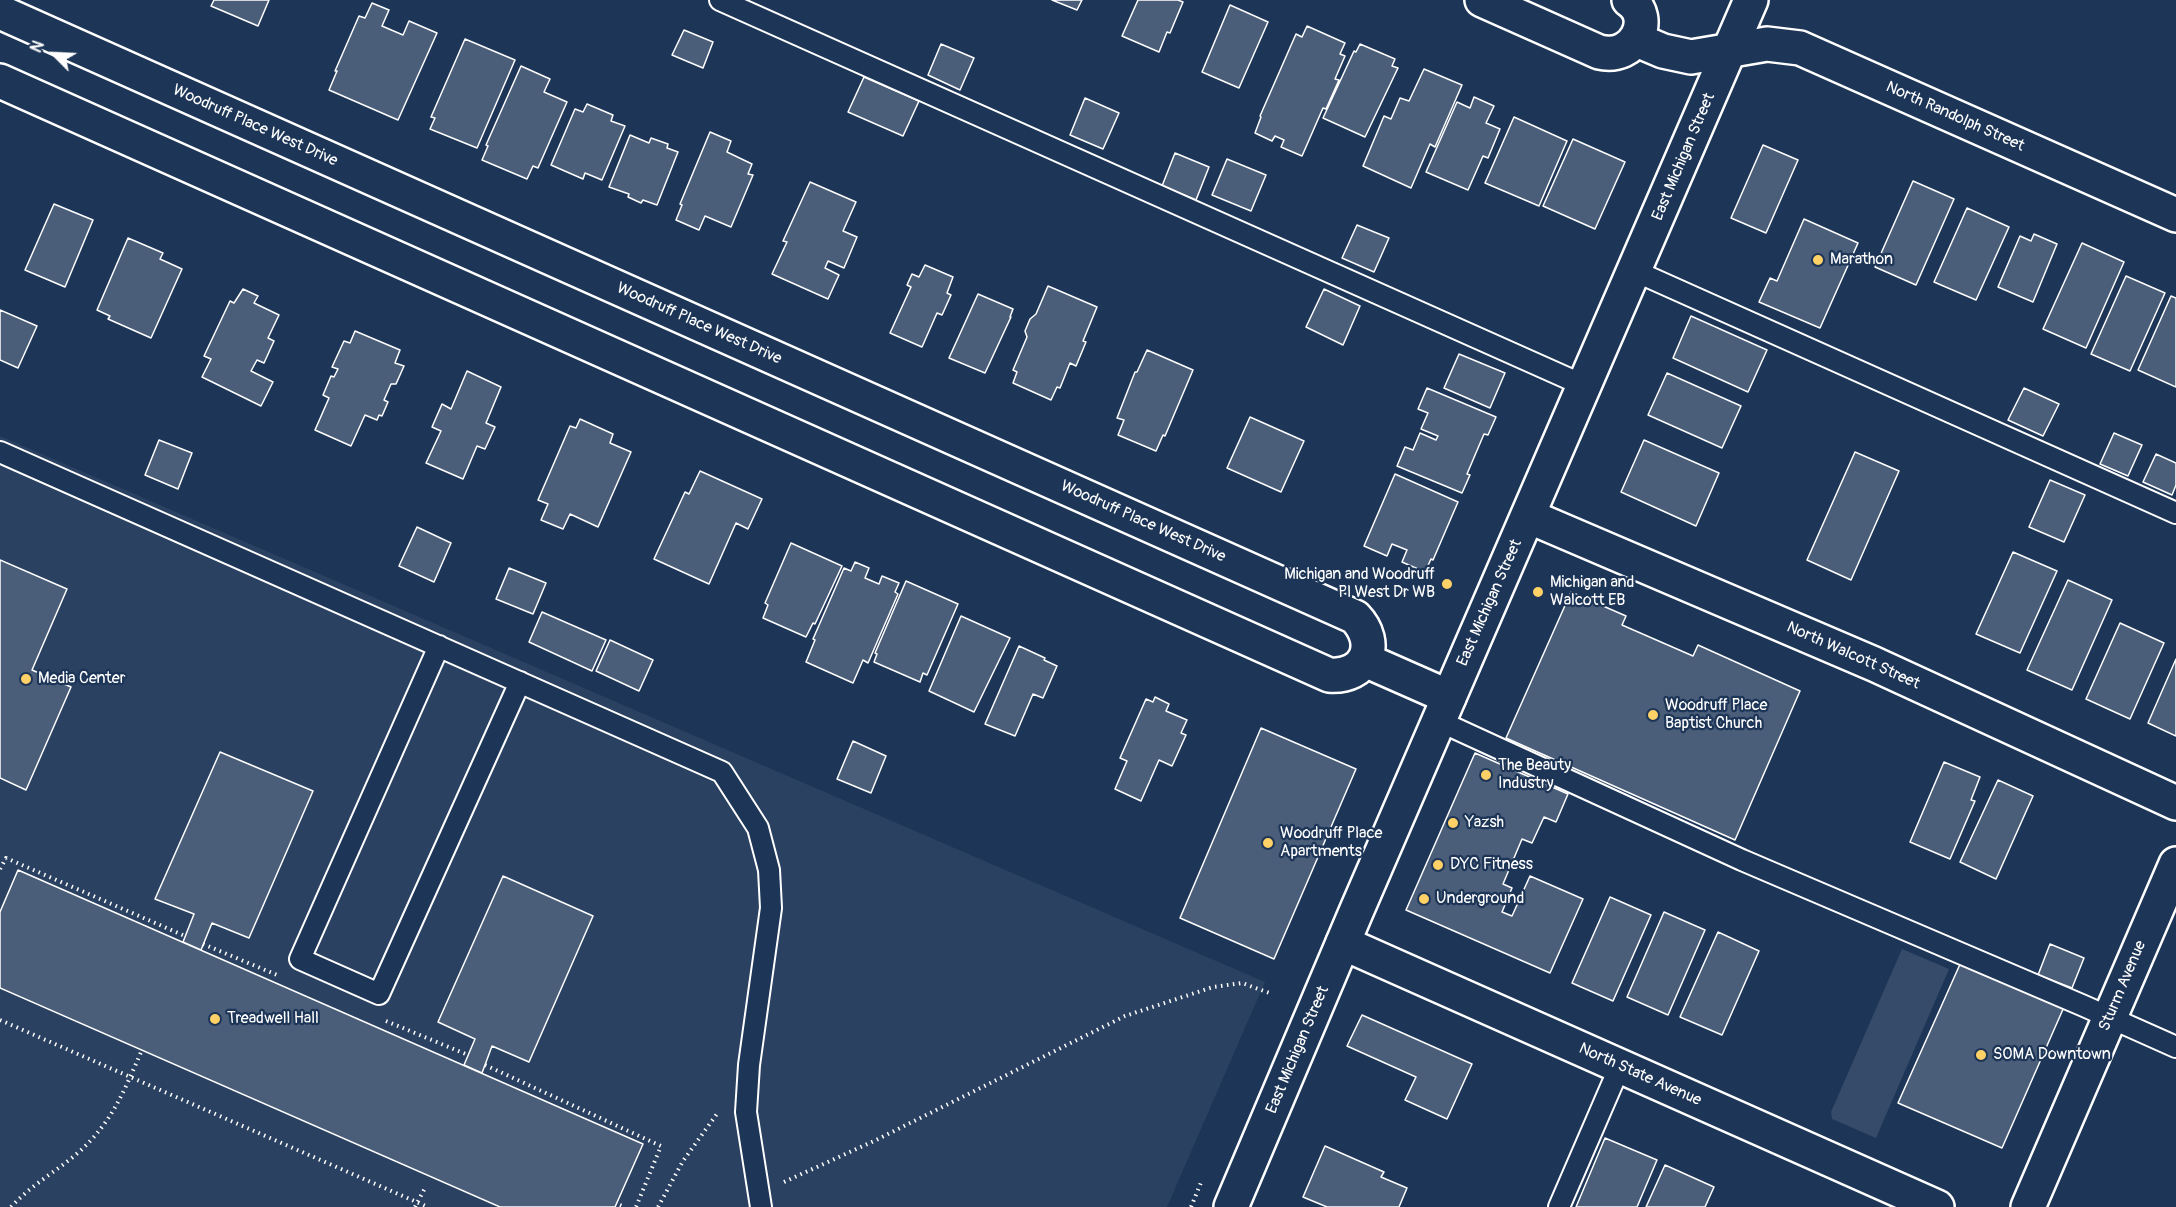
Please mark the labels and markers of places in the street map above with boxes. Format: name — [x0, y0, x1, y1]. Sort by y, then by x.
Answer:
place label: Marathon — [1830, 250, 1893, 270]
marker: Marathon — [1811, 253, 1825, 267]
place label: Michigan and Woodruff Pl West Dr WB — [1284, 565, 1435, 603]
place label: Michigan and Walcott EB — [1550, 573, 1634, 611]
marker: Michigan and Woodruff Pl West Dr WB — [1440, 577, 1454, 591]
marker: Michigan and Walcott EB — [1531, 585, 1545, 599]
place label: Media Center — [38, 669, 125, 689]
marker: Media Center — [19, 672, 33, 686]
place label: Woodruff Place Baptist Church — [1665, 696, 1767, 734]
marker: Woodruff Place Baptist Church — [1646, 708, 1660, 722]
place label: The Beauty Industry — [1498, 756, 1571, 794]
marker: The Beauty Industry — [1479, 768, 1493, 782]
place label: Yazsh — [1465, 813, 1504, 833]
marker: Yazsh — [1446, 816, 1460, 830]
place label: Woodruff Place Apartments — [1280, 824, 1382, 862]
marker: Woodruff Place Apartments — [1261, 836, 1275, 850]
place label: DYC Fitness — [1450, 855, 1533, 875]
marker: DYC Fitness — [1431, 858, 1445, 872]
place label: Underground — [1436, 889, 1524, 909]
marker: Underground — [1417, 892, 1431, 906]
place label: Treadwell Hall — [227, 1009, 319, 1029]
marker: Treadwell Hall — [208, 1012, 222, 1026]
place label: SOMA Downtown — [1993, 1045, 2111, 1065]
marker: SOMA Downtown — [1974, 1048, 1988, 1062]

